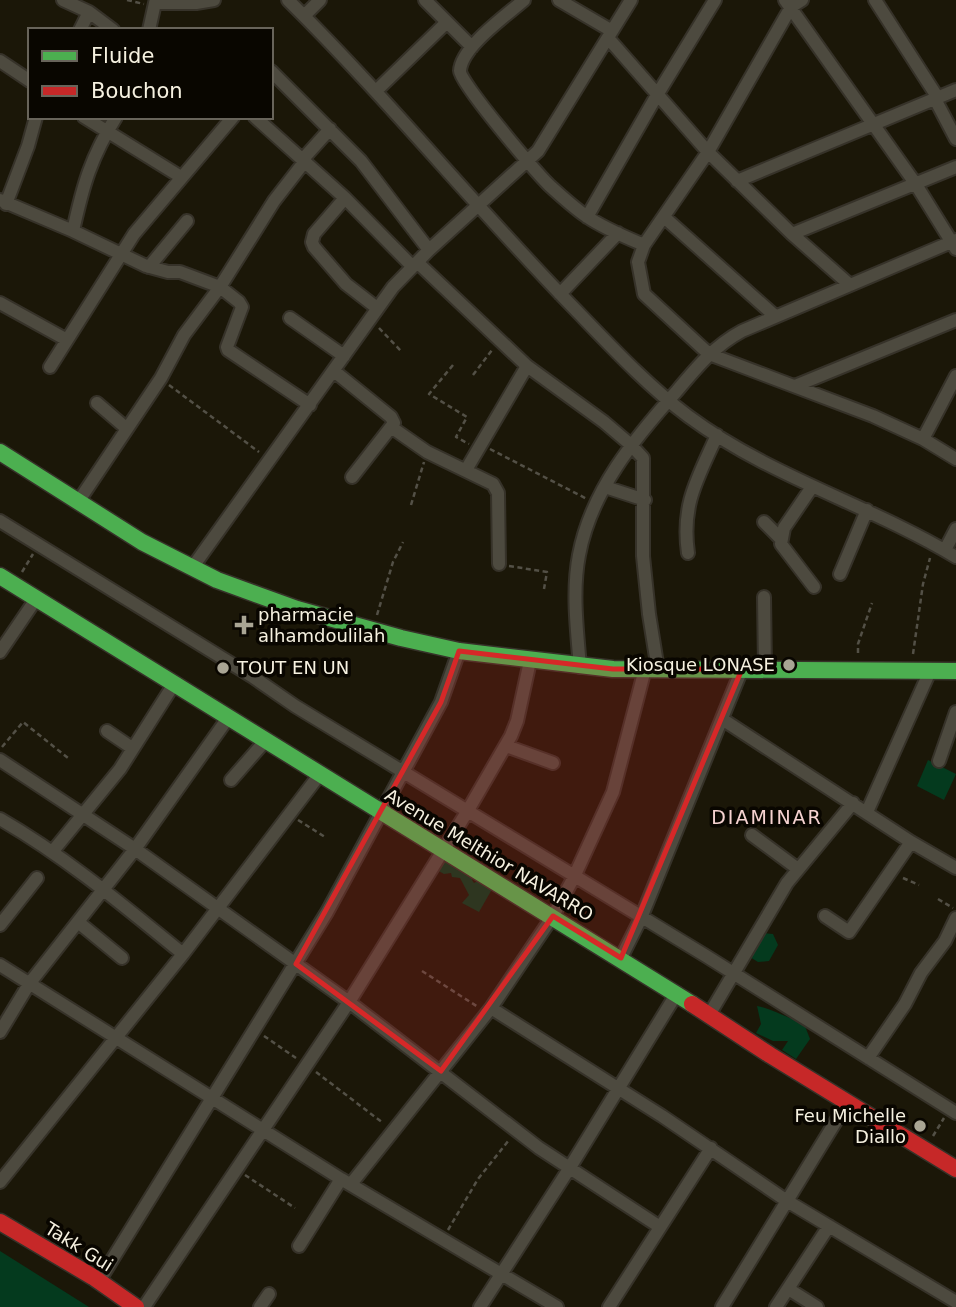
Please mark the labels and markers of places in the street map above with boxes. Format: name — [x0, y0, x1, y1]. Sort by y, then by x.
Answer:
place label: pharmacie alhamdoulilah — [258, 604, 385, 646]
marker: pharmacie alhamdoulilah — [236, 617, 252, 633]
place label: Kiosque LONASE — [626, 654, 775, 675]
place label: TOUT EN UN — [236, 657, 349, 678]
marker: Kiosque LONASE — [781, 657, 797, 673]
marker: TOUT EN UN — [215, 660, 231, 676]
place label: Feu Michelle Diallo — [794, 1105, 906, 1147]
marker: Feu Michelle Diallo — [912, 1118, 928, 1134]

